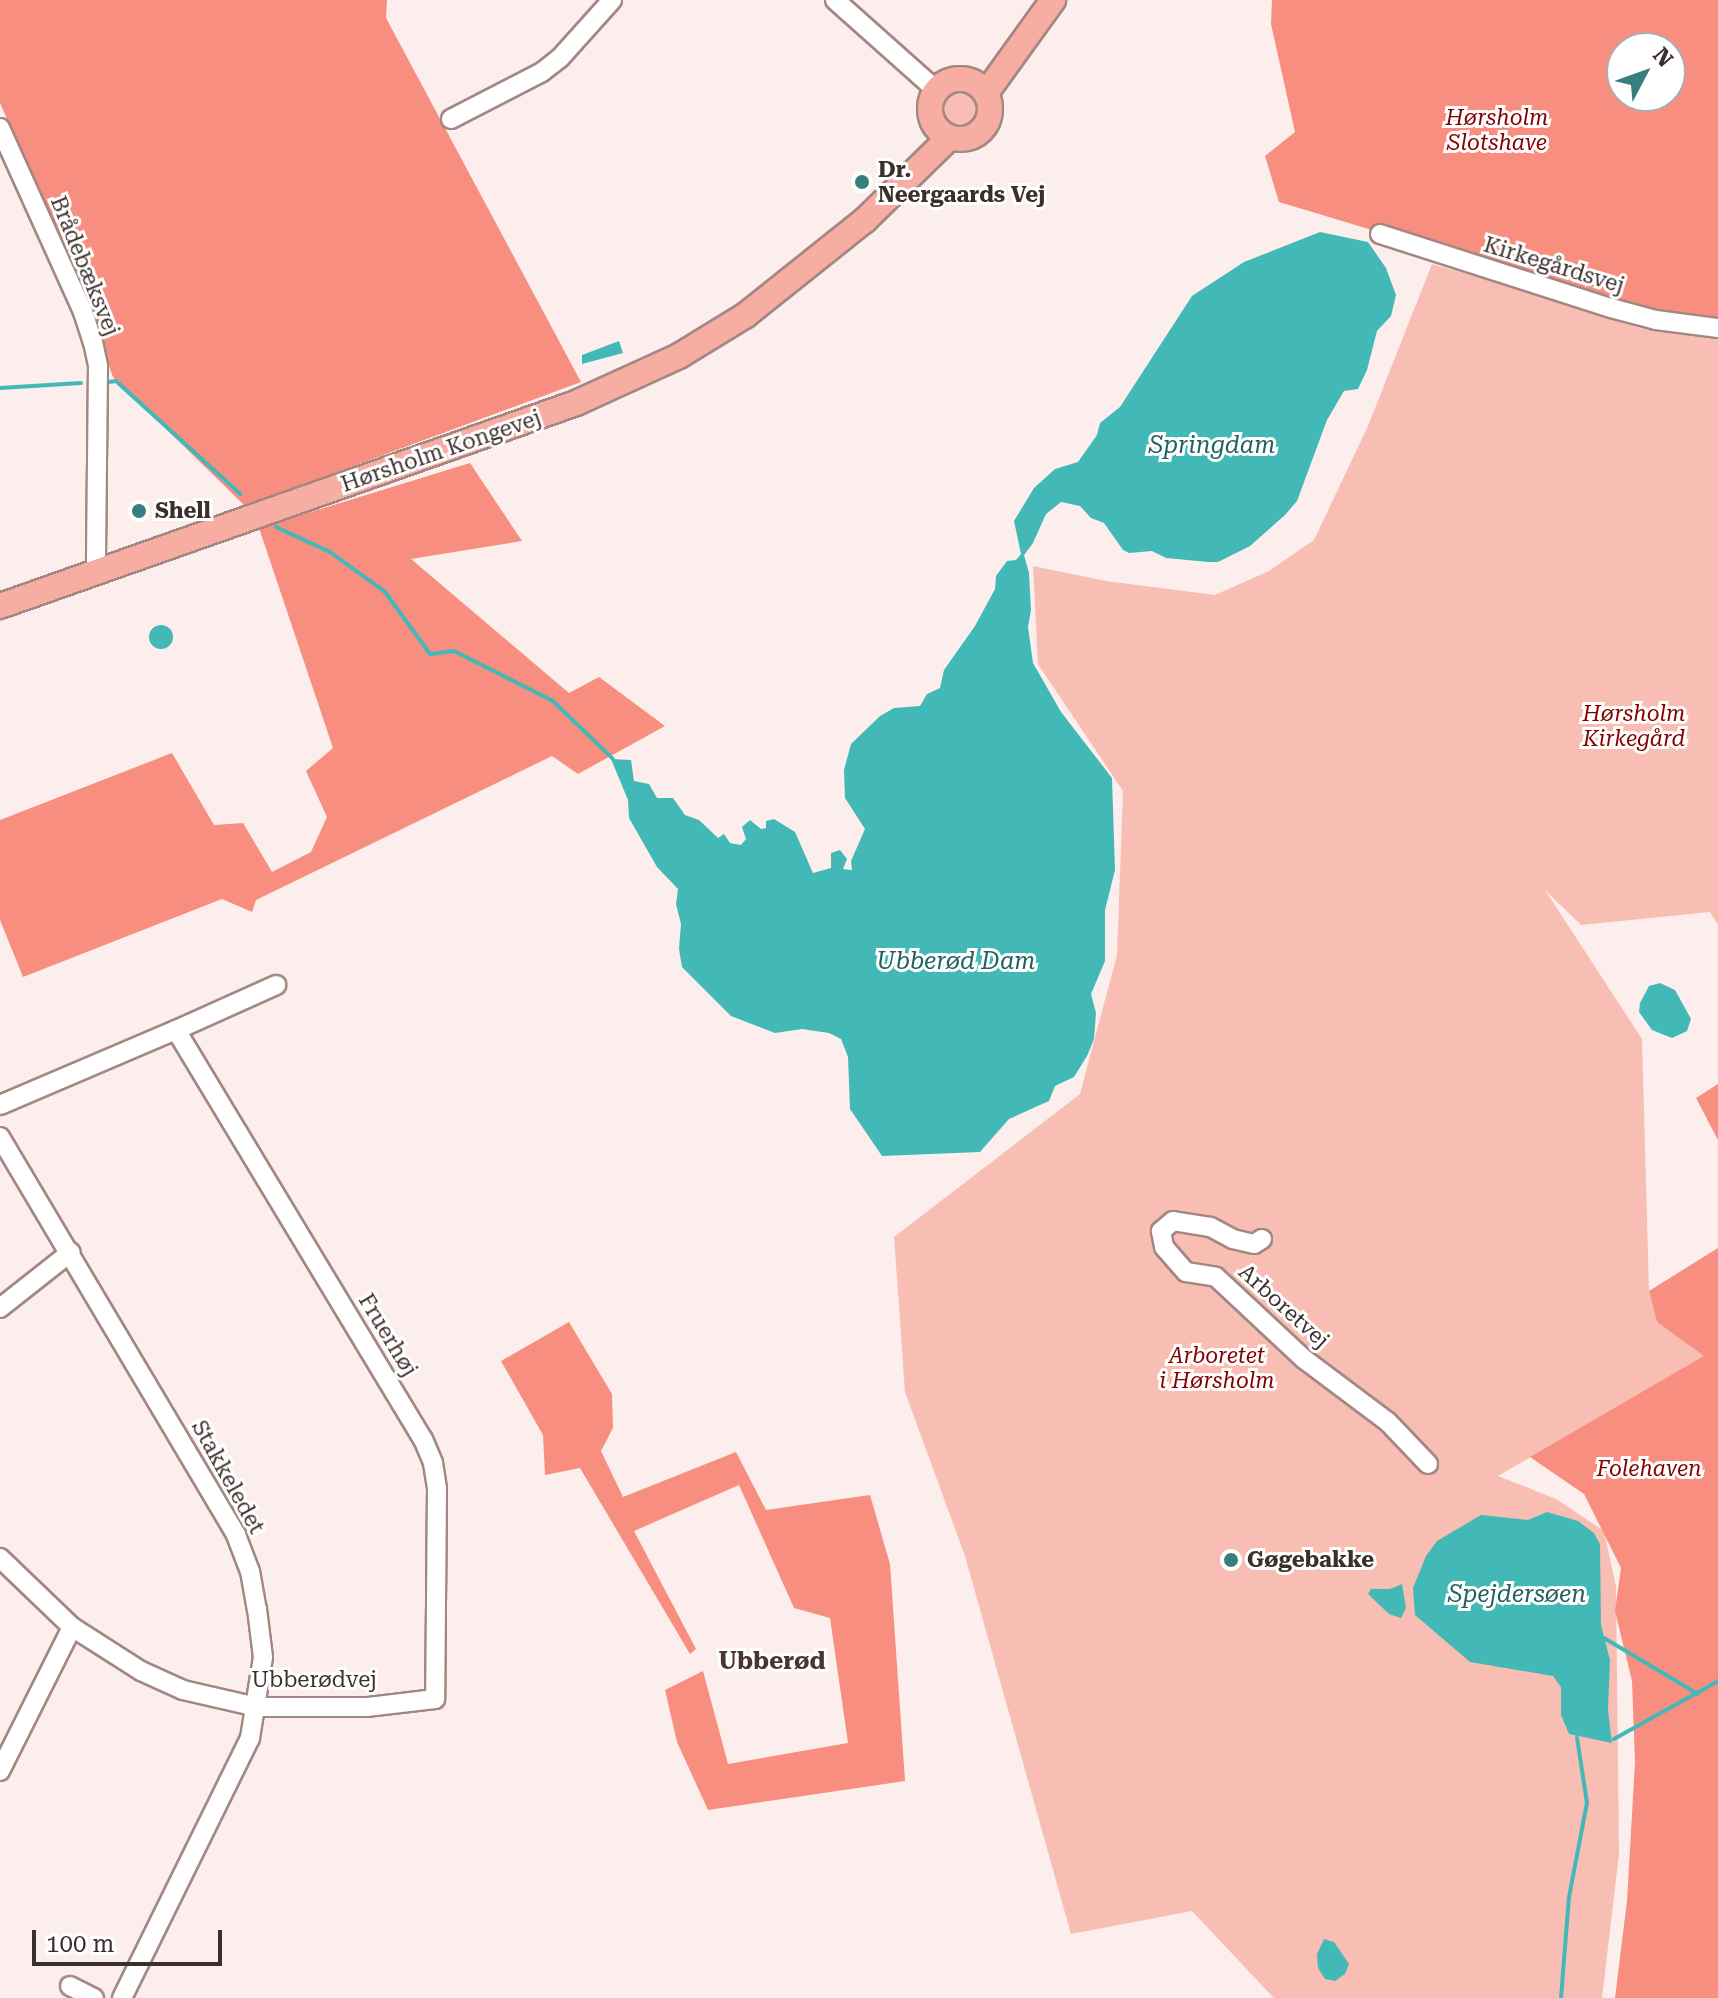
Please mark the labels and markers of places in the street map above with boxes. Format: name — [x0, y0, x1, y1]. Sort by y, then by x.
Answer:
place label: Dr. Neergaards Vej — [878, 156, 1045, 208]
marker: Dr. Neergaards Vej — [853, 173, 871, 191]
place label: Shell — [155, 498, 211, 524]
marker: Shell — [130, 502, 148, 520]
place label: Gøgebakke — [1247, 1547, 1374, 1573]
marker: Gøgebakke — [1222, 1551, 1240, 1569]

